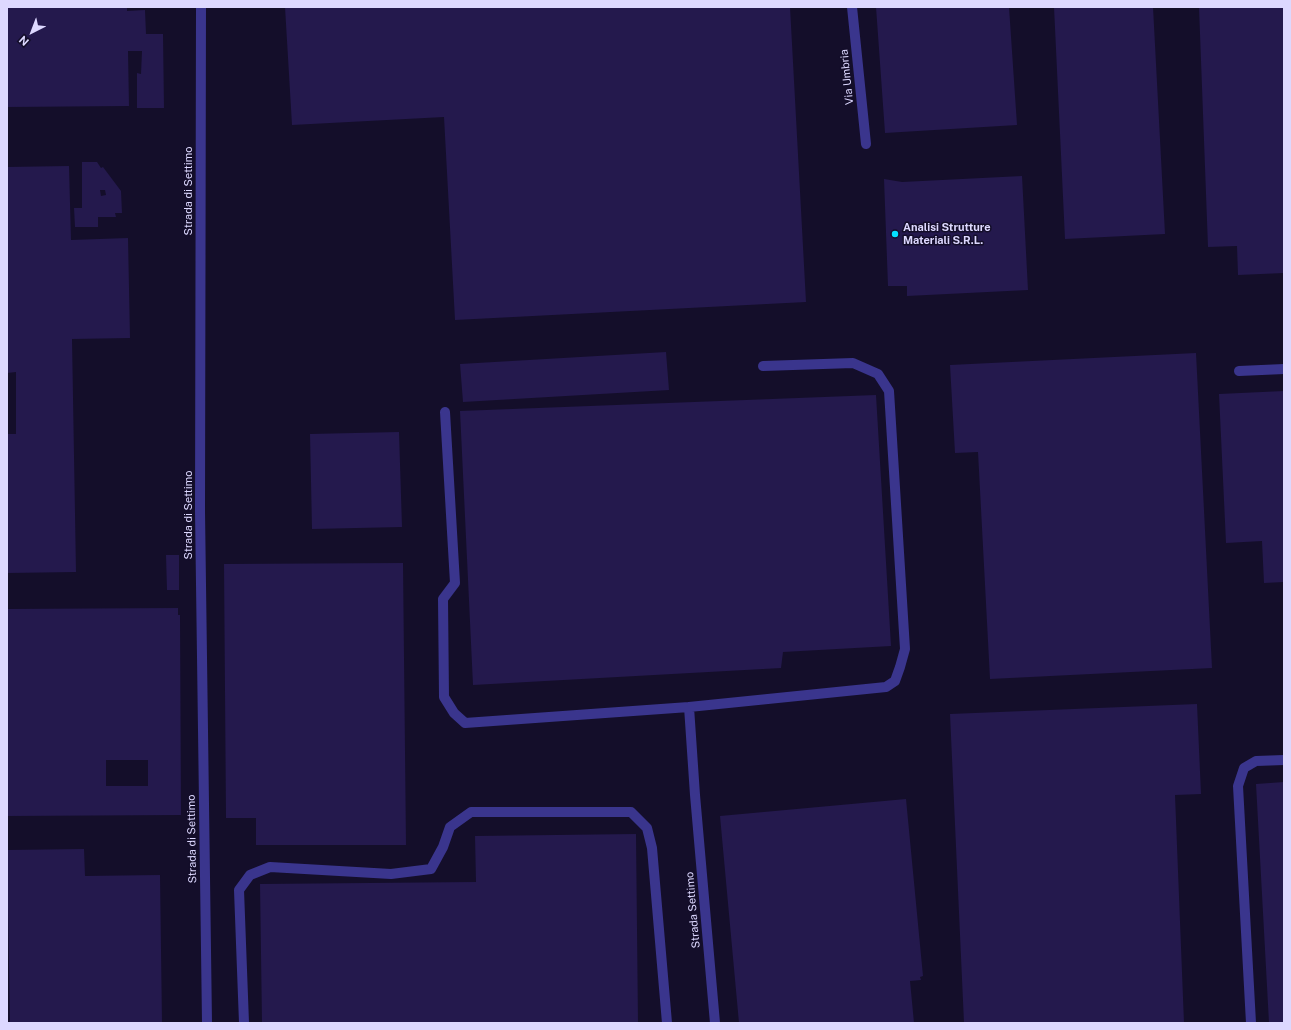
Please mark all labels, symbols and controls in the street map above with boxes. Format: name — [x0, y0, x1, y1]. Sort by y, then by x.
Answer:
north arrow — [12, 12, 52, 52]
text: N — [17, 34, 31, 48]
street label: Via Umbria — [838, 49, 856, 105]
street label: Strada di Settimo — [182, 147, 196, 235]
place label: Analisi Strutture Materiali S.R.L. — [903, 221, 991, 247]
marker: Analisi Strutture Materiali S.R.L. — [890, 229, 900, 239]
street label: Strada di Settimo — [182, 471, 196, 559]
street label: Strada di Settimo — [185, 794, 199, 884]
street label: Strada Settimo — [683, 871, 703, 949]

